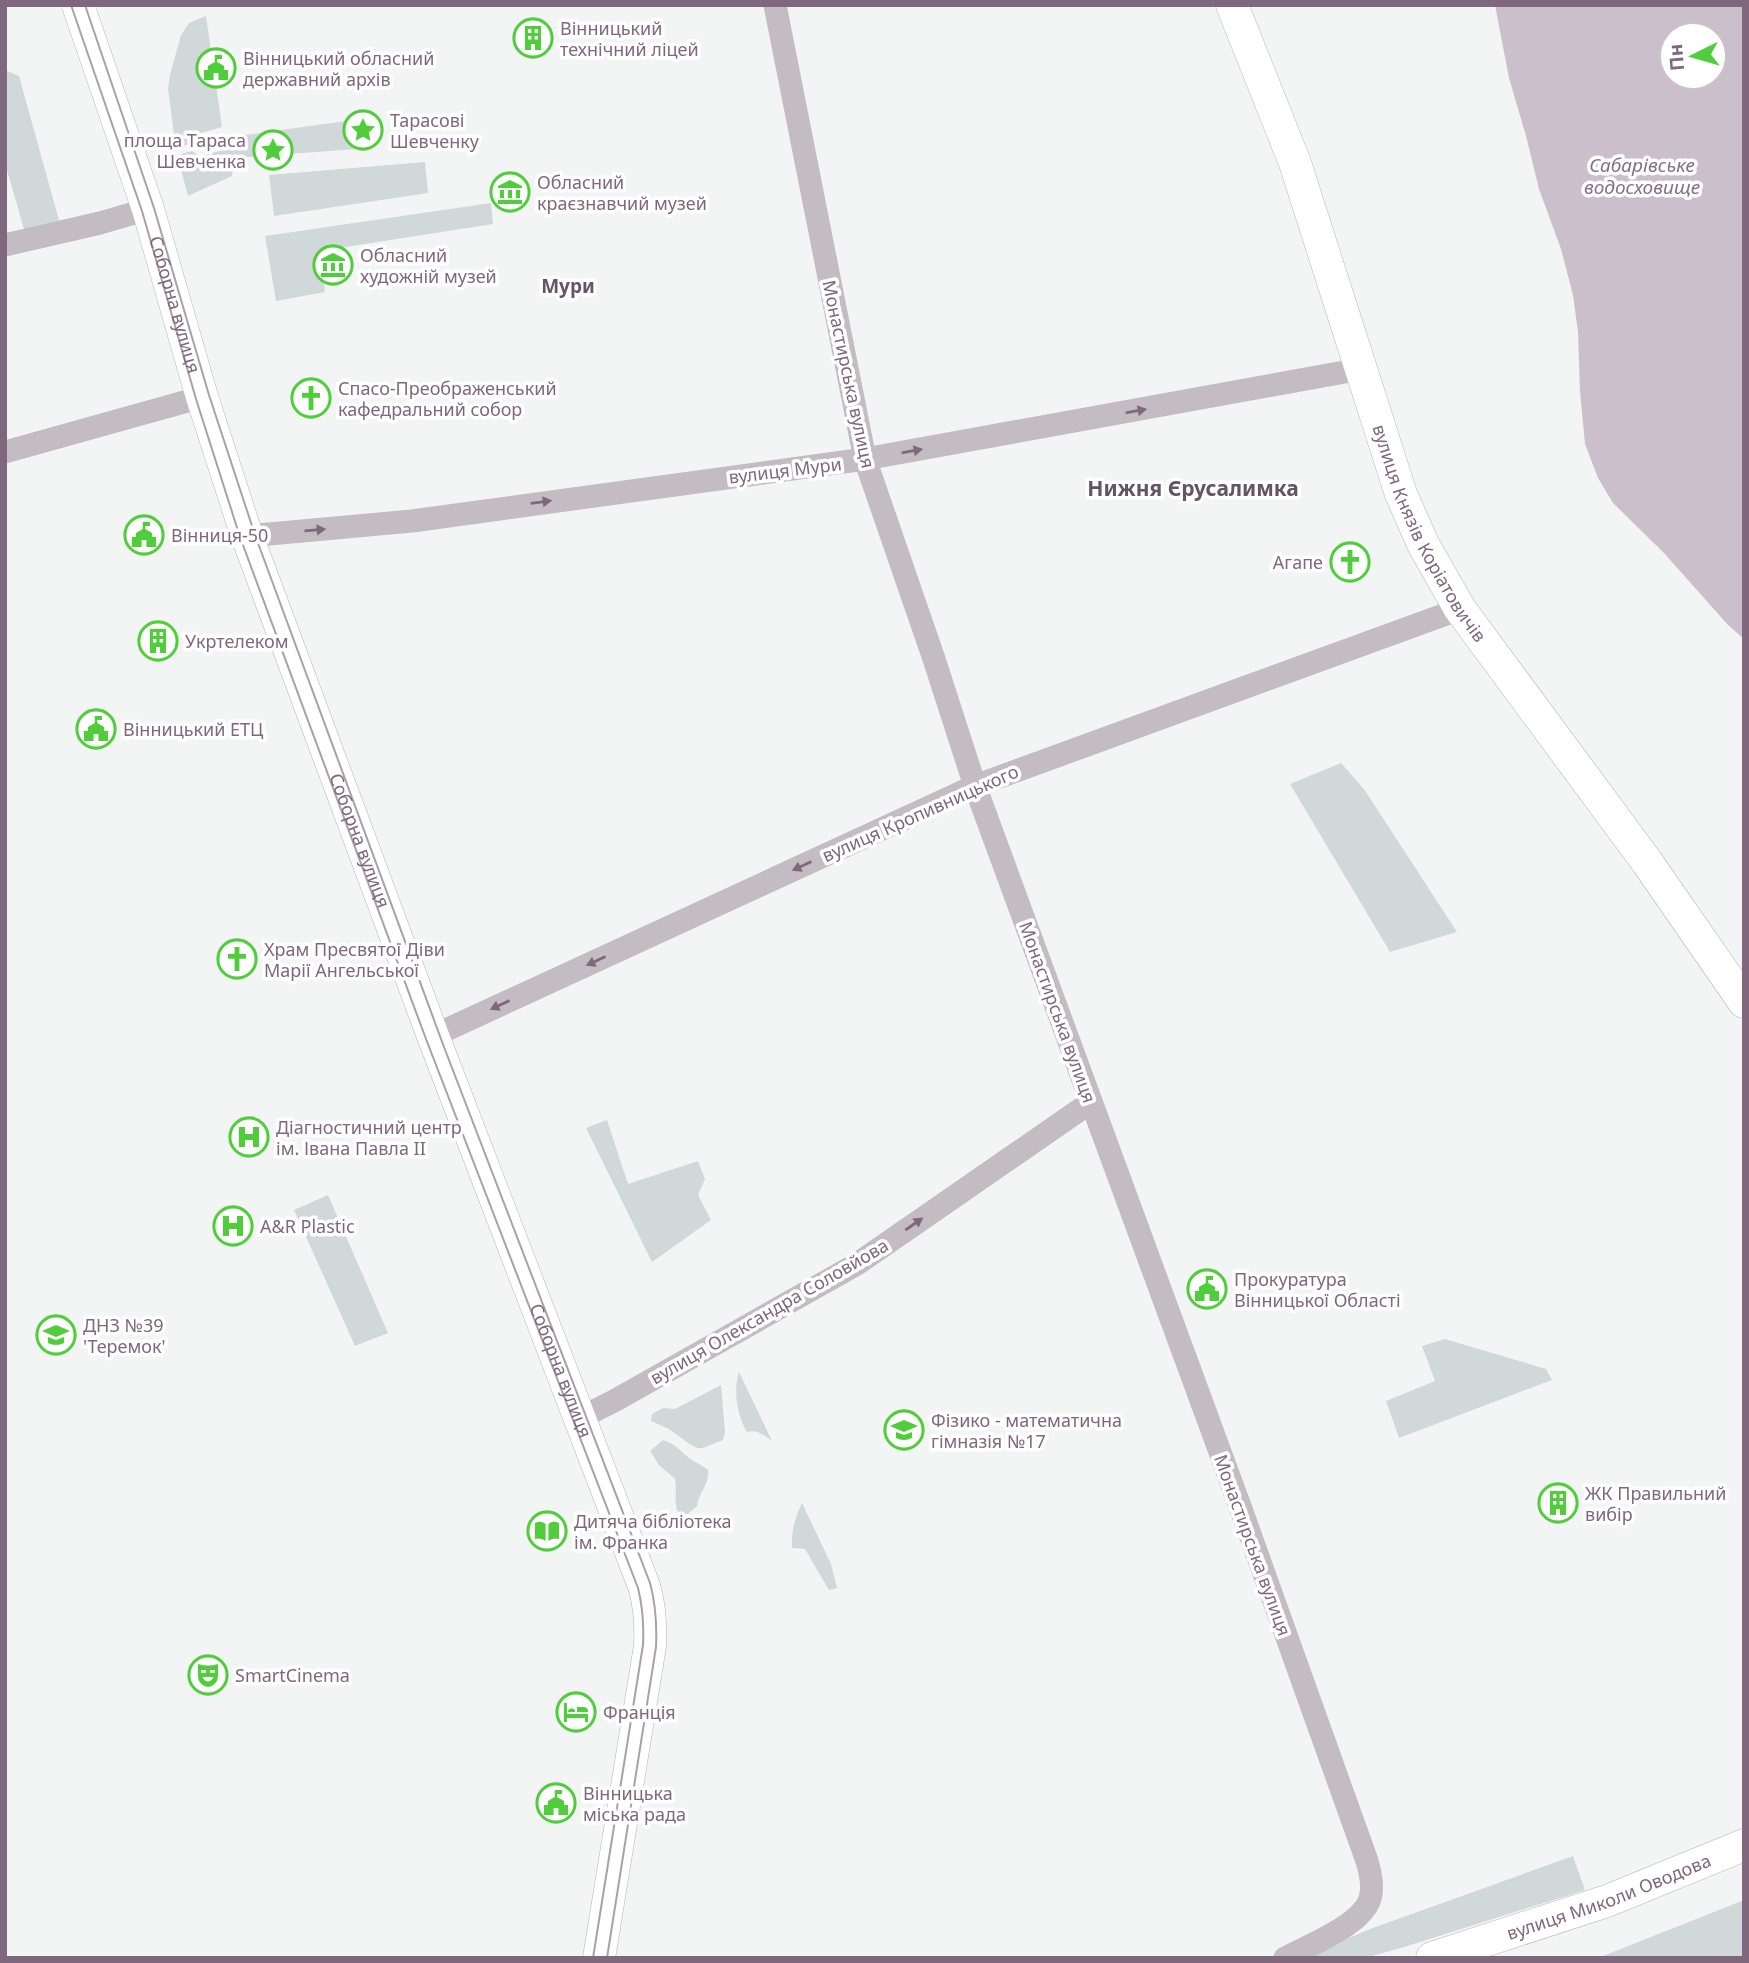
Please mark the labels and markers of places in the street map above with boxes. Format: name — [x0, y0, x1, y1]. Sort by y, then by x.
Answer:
place label: Вінницький технічний ліцей — [560, 16, 699, 61]
building icon: Вінницький технічний ліцей — [512, 17, 554, 59]
place label: Вінницький обласний державний архів — [243, 46, 434, 91]
public building icon: Вінницький обласний державний архів — [195, 47, 237, 89]
place label: Тарасові Шевченку — [390, 108, 480, 153]
place icon: Тарасові Шевченку — [342, 109, 384, 151]
place label: площа Тараса Шевченка — [124, 128, 246, 173]
place icon: площа Тараса Шевченка — [252, 129, 294, 171]
place label: Обласний краєзнавчий музей — [537, 170, 707, 215]
museum icon: Обласний краєзнавчий музей — [489, 171, 531, 213]
place label: Обласний художній музей — [360, 243, 497, 288]
museum icon: Обласний художній музей — [312, 244, 354, 286]
place label: Спасо-Преображенський кафедральний собор — [338, 376, 557, 421]
church icon: Спасо-Преображенський кафедральний собор — [290, 377, 332, 419]
public building icon: Вінниця-50 — [123, 514, 165, 556]
place label: Вінниця-50 — [171, 523, 268, 547]
church icon: Агапе — [1329, 541, 1371, 583]
place label: Агапе — [1273, 550, 1323, 574]
building icon: Укртелеком — [137, 620, 179, 662]
place label: Укртелеком — [185, 629, 289, 653]
public building icon: Вінницький ЕТЦ — [75, 708, 117, 750]
place label: Вінницький ЕТЦ — [123, 717, 264, 741]
place label: Храм Пресвятої Діви Марії Ангельської — [264, 937, 445, 982]
church icon: Храм Пресвятої Діви Марії Ангельської — [216, 938, 258, 980]
place label: Діагностичний центр ім. Івана Павла II — [276, 1115, 462, 1160]
hospital icon: Діагностичний центр ім. Івана Павла II — [228, 1116, 270, 1158]
hospital icon: A&R Plastic — [212, 1205, 254, 1247]
place label: A&R Plastic — [260, 1214, 355, 1238]
place label: Прокуратура Вінницької Області — [1234, 1267, 1401, 1312]
public building icon: Прокуратура Вінницької Області — [1186, 1268, 1228, 1310]
place label: ДНЗ №39 'Теремок' — [83, 1313, 166, 1358]
school or university icon: ДНЗ №39 'Теремок' — [35, 1314, 77, 1356]
place label: Фізико - математична гімназія №17 — [931, 1408, 1122, 1453]
school or university icon: Фізико - математична гімназія №17 — [883, 1409, 925, 1451]
place label: ЖК Правильний вибір — [1585, 1481, 1726, 1526]
building icon: ЖК Правильний вибір — [1537, 1482, 1579, 1524]
place label: Дитяча бібліотека ім. Франка — [574, 1509, 732, 1554]
library icon: Дитяча бібліотека ім. Франка — [526, 1510, 568, 1552]
theatre icon: SmartCinema — [187, 1654, 229, 1696]
place label: SmartCinema — [235, 1663, 350, 1687]
hotel icon: Франція — [555, 1691, 597, 1733]
place label: Франція — [603, 1700, 676, 1724]
place label: Вінницька міська рада — [583, 1781, 686, 1826]
public building icon: Вінницька міська рада — [535, 1782, 577, 1824]

